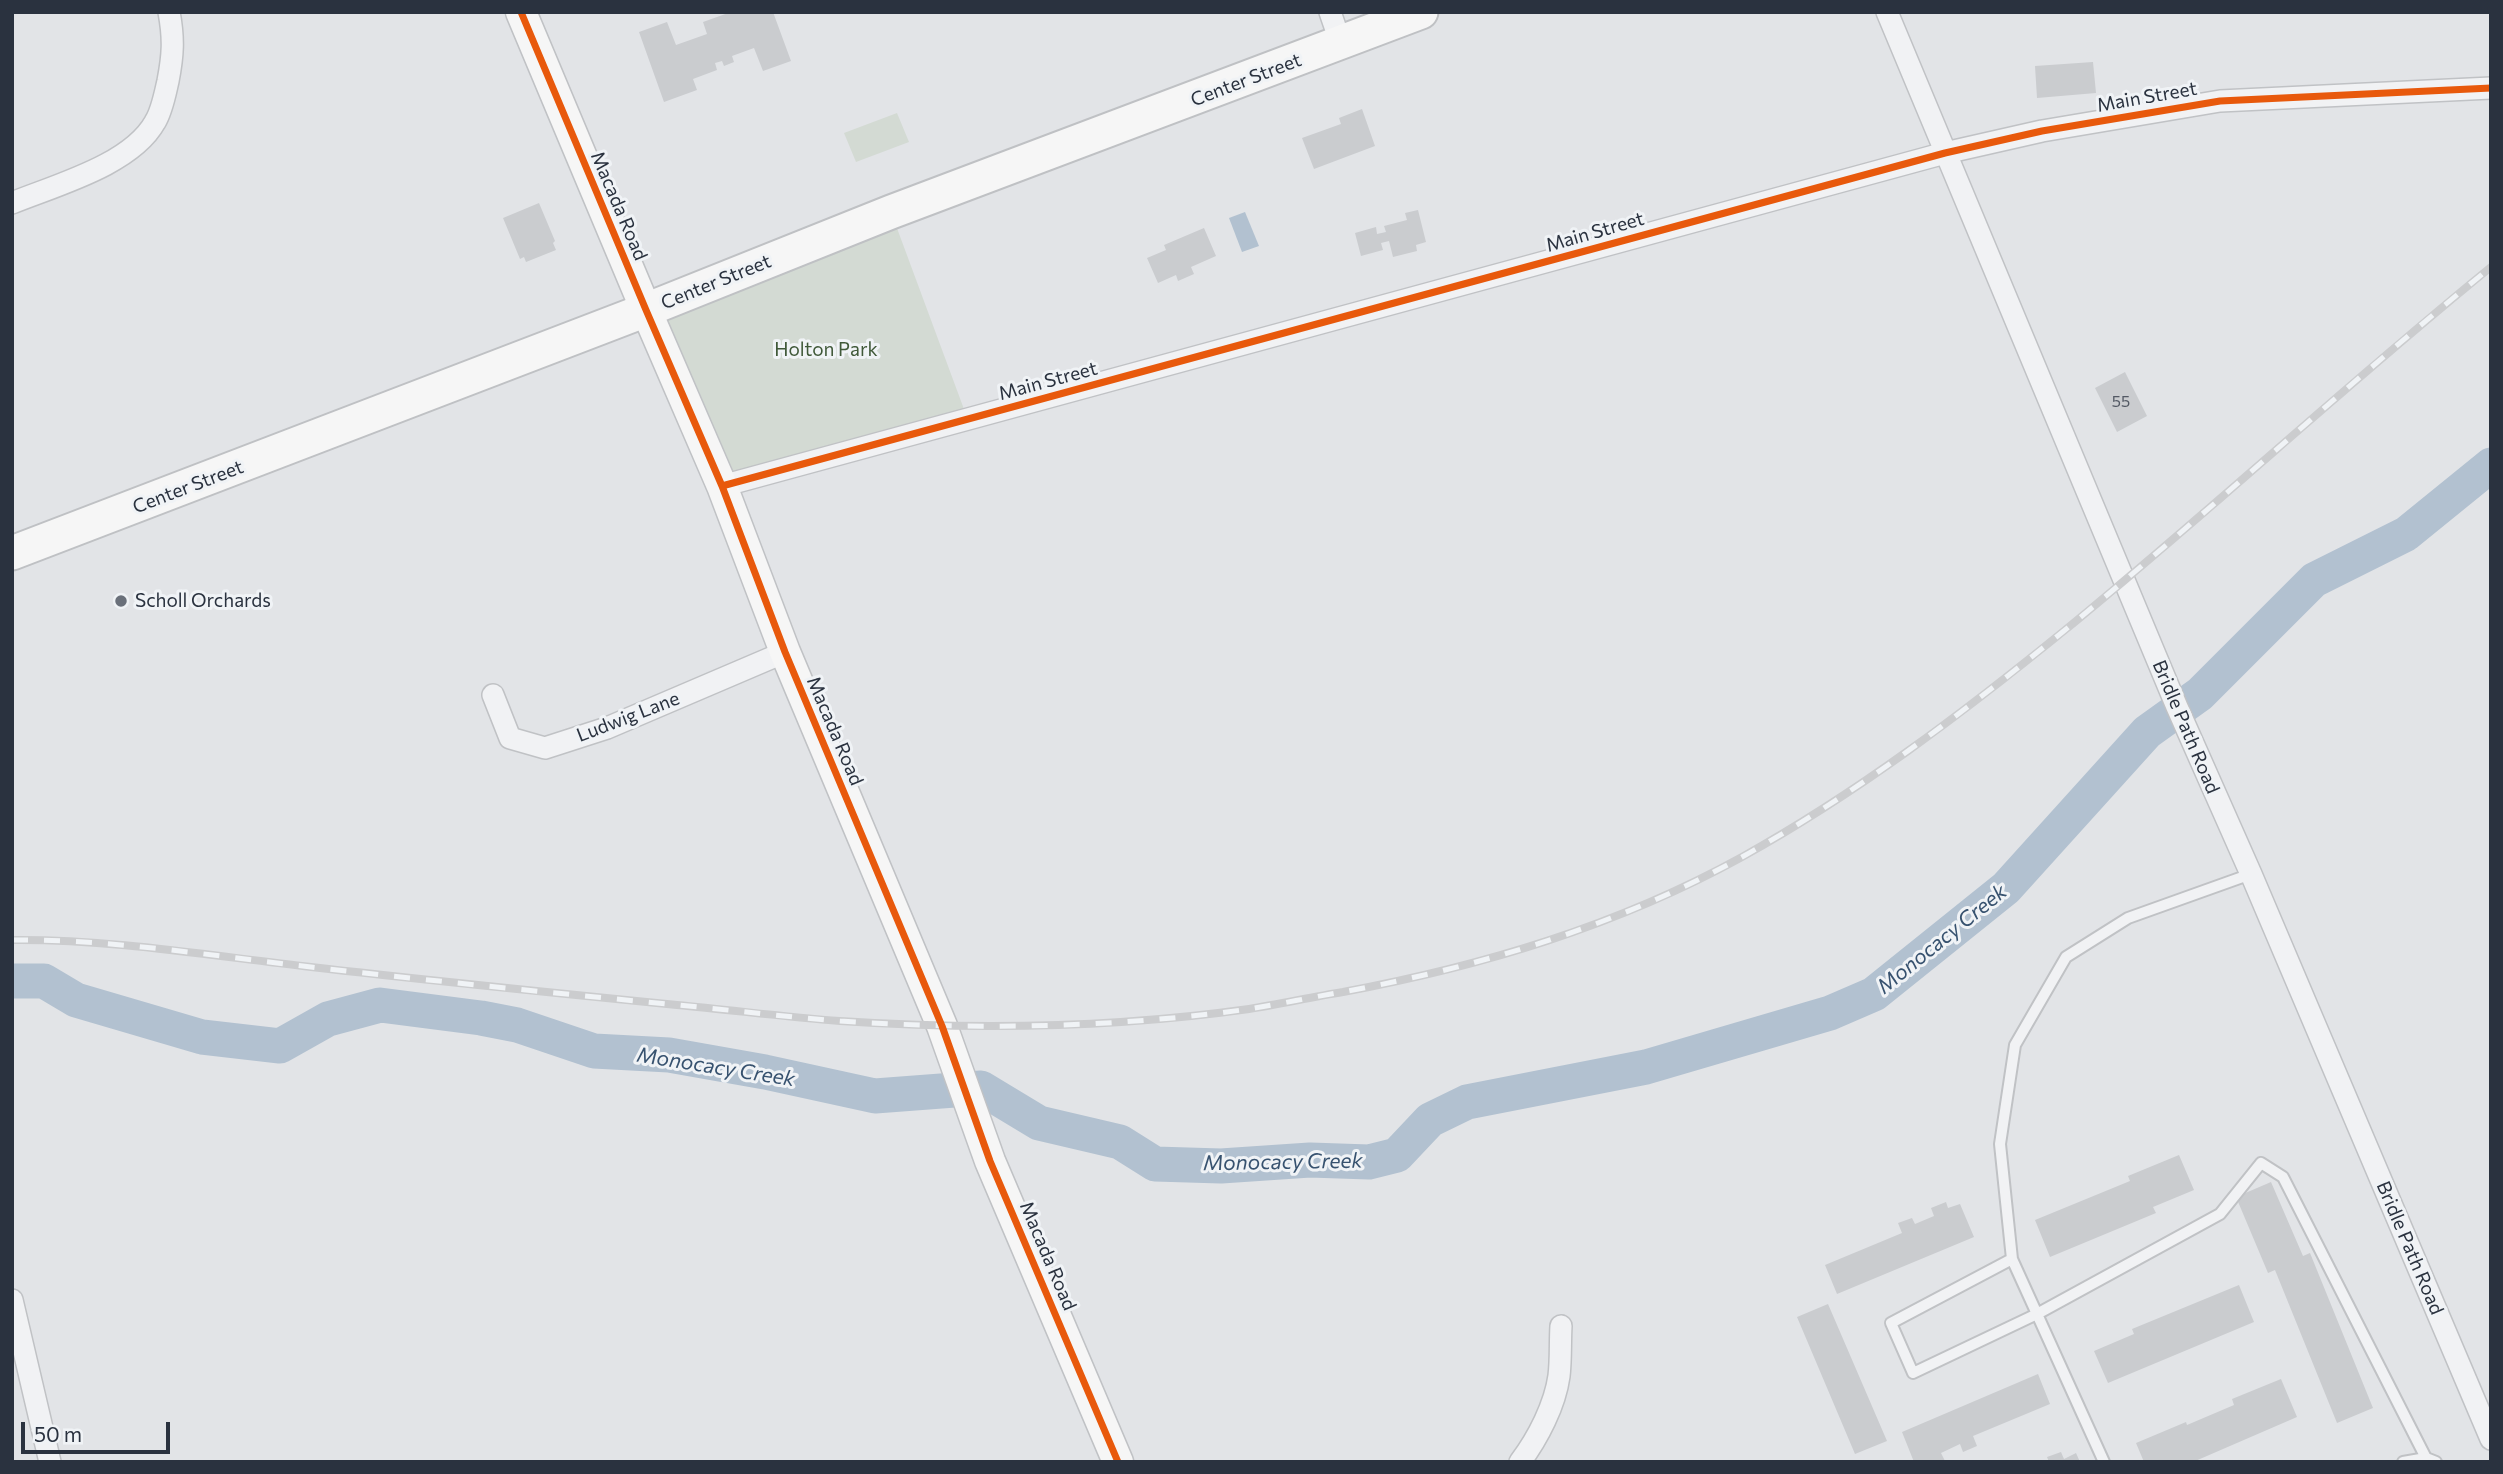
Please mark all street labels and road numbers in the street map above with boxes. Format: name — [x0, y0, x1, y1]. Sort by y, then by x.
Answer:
street label: Center Street — [1188, 48, 1304, 112]
street label: Main Street — [2095, 77, 2199, 117]
street label: Macada Road — [586, 148, 652, 264]
street label: Main Street — [1543, 207, 1647, 257]
street label: Center Street — [658, 250, 774, 314]
street label: Main Street — [996, 357, 1100, 405]
street label: Center Street — [130, 455, 246, 519]
street label: Bridle Path Road — [2148, 657, 2224, 797]
street label: Macada Road — [802, 673, 868, 789]
street label: Ludwig Lane — [573, 687, 683, 747]
street label: Bridle Path Road — [2372, 1178, 2448, 1318]
street label: Macada Road — [1015, 1198, 1081, 1314]

